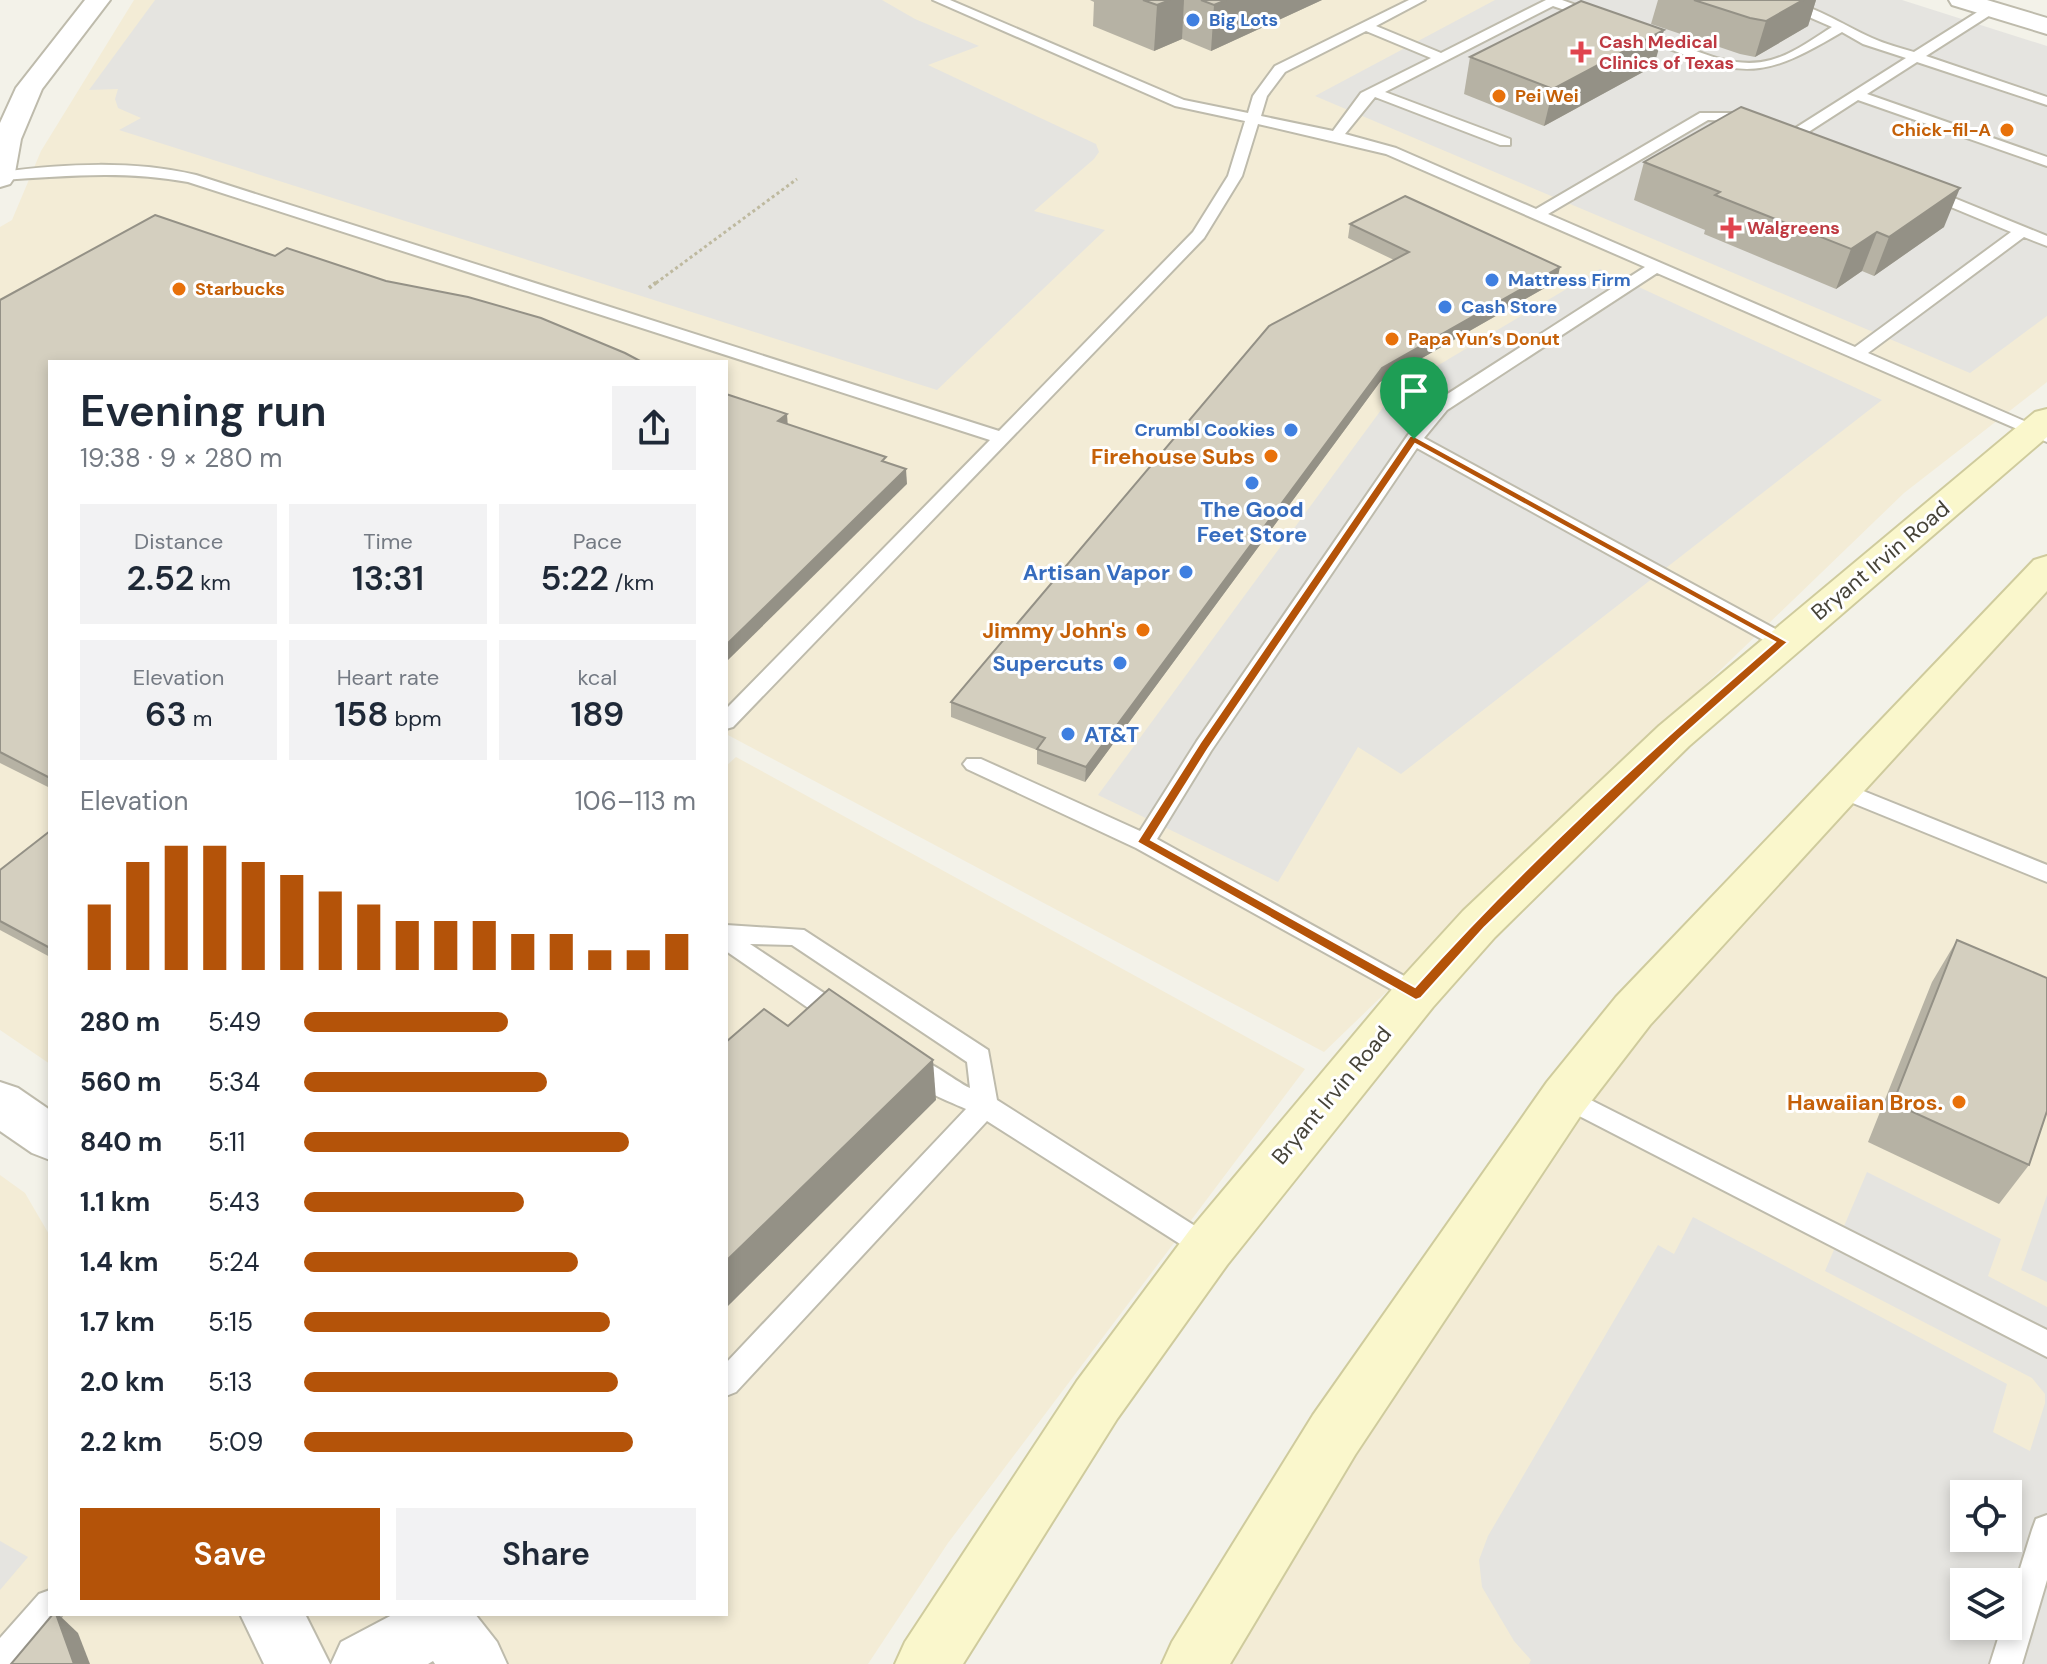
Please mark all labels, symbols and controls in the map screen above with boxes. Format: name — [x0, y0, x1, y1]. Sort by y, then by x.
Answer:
place label: Big Lots — [1209, 8, 1278, 32]
marker: Big Lots — [1184, 11, 1202, 29]
place label: Cash Medical Clinics of Texas — [1599, 30, 1734, 75]
marker: Cash Medical Clinics of Texas — [1570, 41, 1592, 63]
place label: Pei Wei — [1515, 84, 1579, 108]
marker: Pei Wei — [1490, 87, 1508, 105]
place label: Chick-fil-A — [1892, 118, 1991, 142]
marker: Chick-fil-A — [1998, 121, 2016, 139]
place label: Walgreens — [1747, 216, 1840, 240]
marker: Walgreens — [1722, 219, 1740, 237]
place label: Mattress Firm — [1508, 268, 1631, 292]
marker: Mattress Firm — [1483, 271, 1501, 289]
place label: Starbucks — [195, 277, 285, 301]
marker: Starbucks — [170, 280, 188, 298]
place label: Cash Store — [1461, 295, 1557, 319]
marker: Cash Store — [1436, 298, 1454, 316]
place label: Papa Yun’s Donut — [1408, 327, 1560, 351]
marker: Papa Yun’s Donut — [1383, 330, 1401, 348]
pin — [1380, 357, 1448, 439]
icon: arrive — [1392, 369, 1436, 413]
text: Evening run — [80, 382, 327, 440]
button: share — [612, 386, 696, 470]
place label: Crumbl Cookies — [1135, 418, 1275, 442]
marker: Crumbl Cookies — [1282, 421, 1300, 439]
text: 19:38 · 9 × 280 m — [80, 441, 283, 475]
place label: Firehouse Subs — [1091, 442, 1255, 471]
marker: Firehouse Subs — [1262, 447, 1280, 465]
marker: The Good Feet Store — [1243, 474, 1261, 492]
street label: Bryant Irvin Road — [1805, 494, 1955, 627]
place label: The Good Feet Store — [1197, 495, 1307, 549]
text: Distance — [134, 527, 223, 556]
text: Time — [363, 527, 413, 556]
text: Pace — [573, 527, 622, 556]
text: 2.52 — [126, 556, 194, 601]
text: 13:31 — [352, 556, 424, 601]
text: 5:22 — [541, 556, 609, 601]
place label: Artisan Vapor — [1023, 558, 1170, 587]
marker: Artisan Vapor — [1177, 563, 1195, 581]
text: km — [194, 568, 231, 597]
text: /km — [609, 568, 654, 597]
place label: Jimmy John's — [982, 616, 1127, 645]
marker: Jimmy John's — [1134, 621, 1152, 639]
place label: Supercuts — [993, 649, 1104, 678]
marker: Supercuts — [1111, 654, 1129, 672]
text: Elevation — [133, 663, 225, 692]
text: Heart rate — [337, 663, 439, 692]
text: kcal — [577, 663, 617, 692]
text: 63 — [145, 692, 187, 737]
text: 158 — [334, 692, 389, 737]
text: 189 — [570, 692, 624, 737]
text: m — [187, 704, 212, 733]
text: bpm — [389, 704, 442, 733]
place label: AT&T — [1084, 720, 1139, 749]
marker: AT&T — [1059, 725, 1077, 743]
text: Elevation — [80, 784, 188, 818]
text: 106–113 m — [575, 784, 696, 818]
text: 280 m — [80, 1005, 160, 1039]
text: 5:49 — [208, 1005, 261, 1039]
street label: Bryant Irvin Road — [1265, 1020, 1398, 1170]
text: 560 m — [80, 1065, 162, 1099]
text: 5:34 — [208, 1065, 260, 1099]
place label: Hawaiian Bros. — [1787, 1088, 1943, 1117]
marker: Hawaiian Bros. — [1950, 1093, 1968, 1111]
text: 840 m — [80, 1125, 162, 1159]
text: 5:11 — [208, 1125, 245, 1159]
text: 1.1 km — [80, 1185, 150, 1219]
text: 5:43 — [208, 1185, 260, 1219]
text: 1.4 km — [80, 1245, 159, 1279]
text: 5:24 — [208, 1245, 259, 1279]
text: 1.7 km — [80, 1305, 155, 1339]
text: 5:15 — [208, 1305, 253, 1339]
text: 2.0 km — [80, 1365, 164, 1399]
text: 5:13 — [208, 1365, 253, 1399]
text: 2.2 km — [80, 1425, 162, 1459]
text: 5:09 — [208, 1425, 263, 1459]
map controls — [1950, 1480, 2022, 1640]
button: locate — [1950, 1480, 2022, 1552]
button: Save — [80, 1508, 380, 1600]
button: Share — [396, 1508, 696, 1600]
button: layers — [1950, 1568, 2022, 1640]

